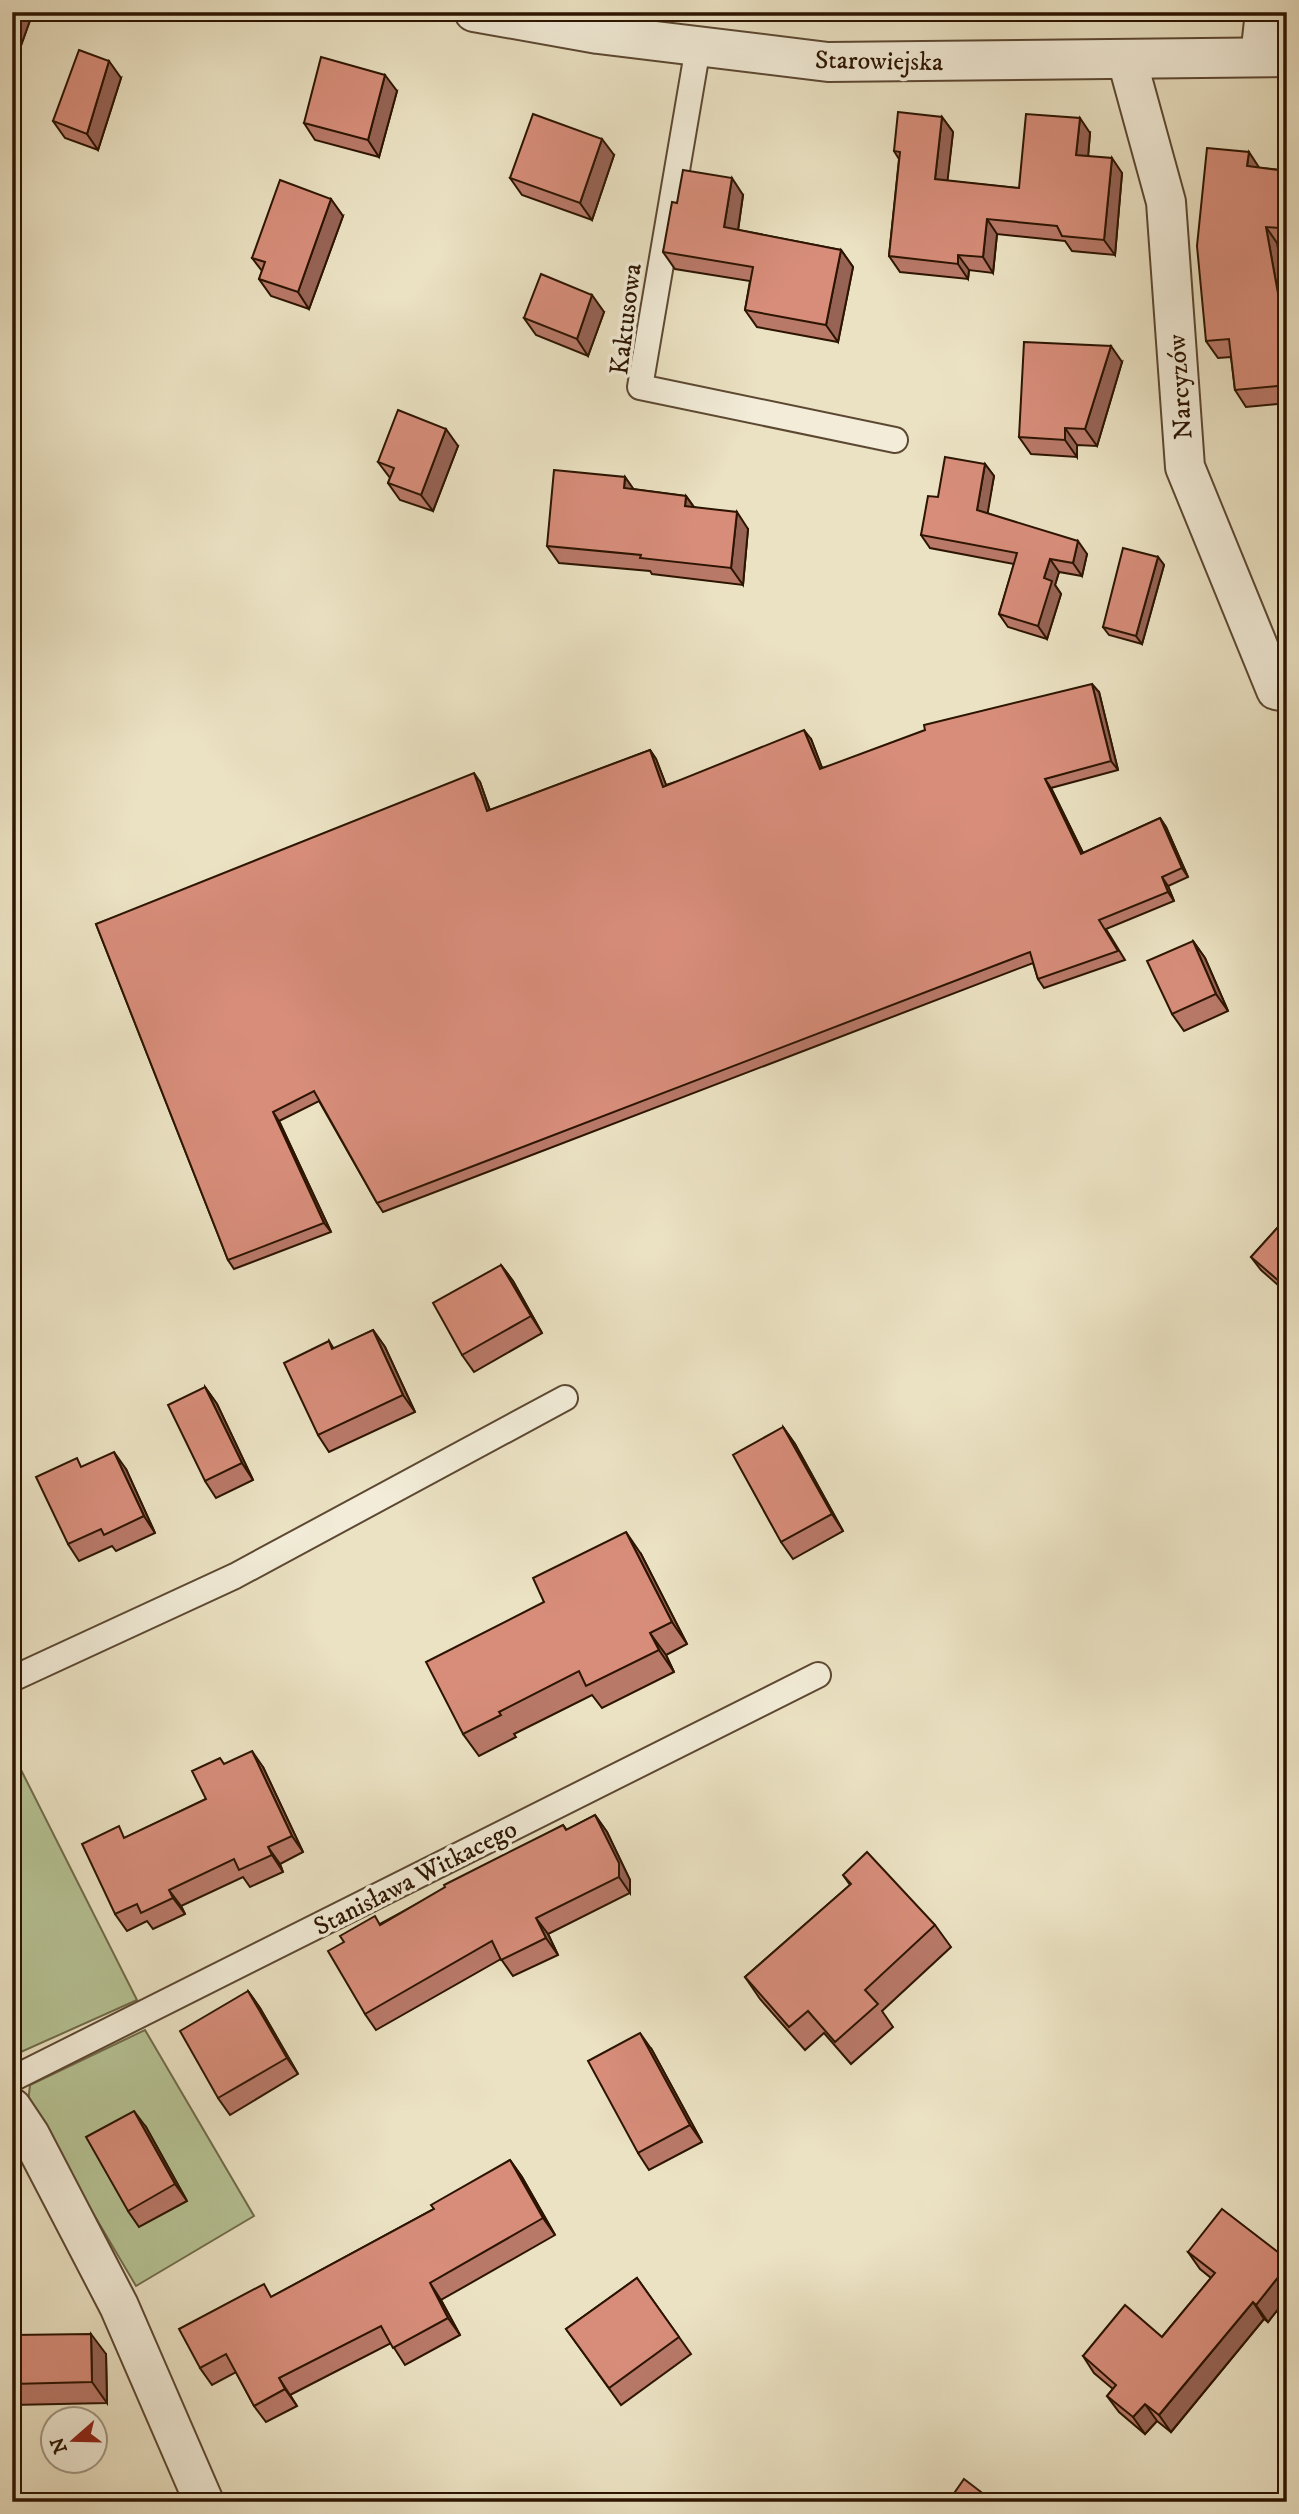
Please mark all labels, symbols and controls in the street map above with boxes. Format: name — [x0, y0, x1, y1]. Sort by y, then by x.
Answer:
street label: Starowiejska — [815, 44, 943, 79]
street label: Kaktusowa — [603, 262, 650, 377]
street label: Narcyzów — [1160, 333, 1201, 441]
street label: Stanisława Witkacego — [308, 1813, 523, 1944]
north arrow — [38, 2406, 108, 2476]
text: N — [46, 2434, 73, 2457]

